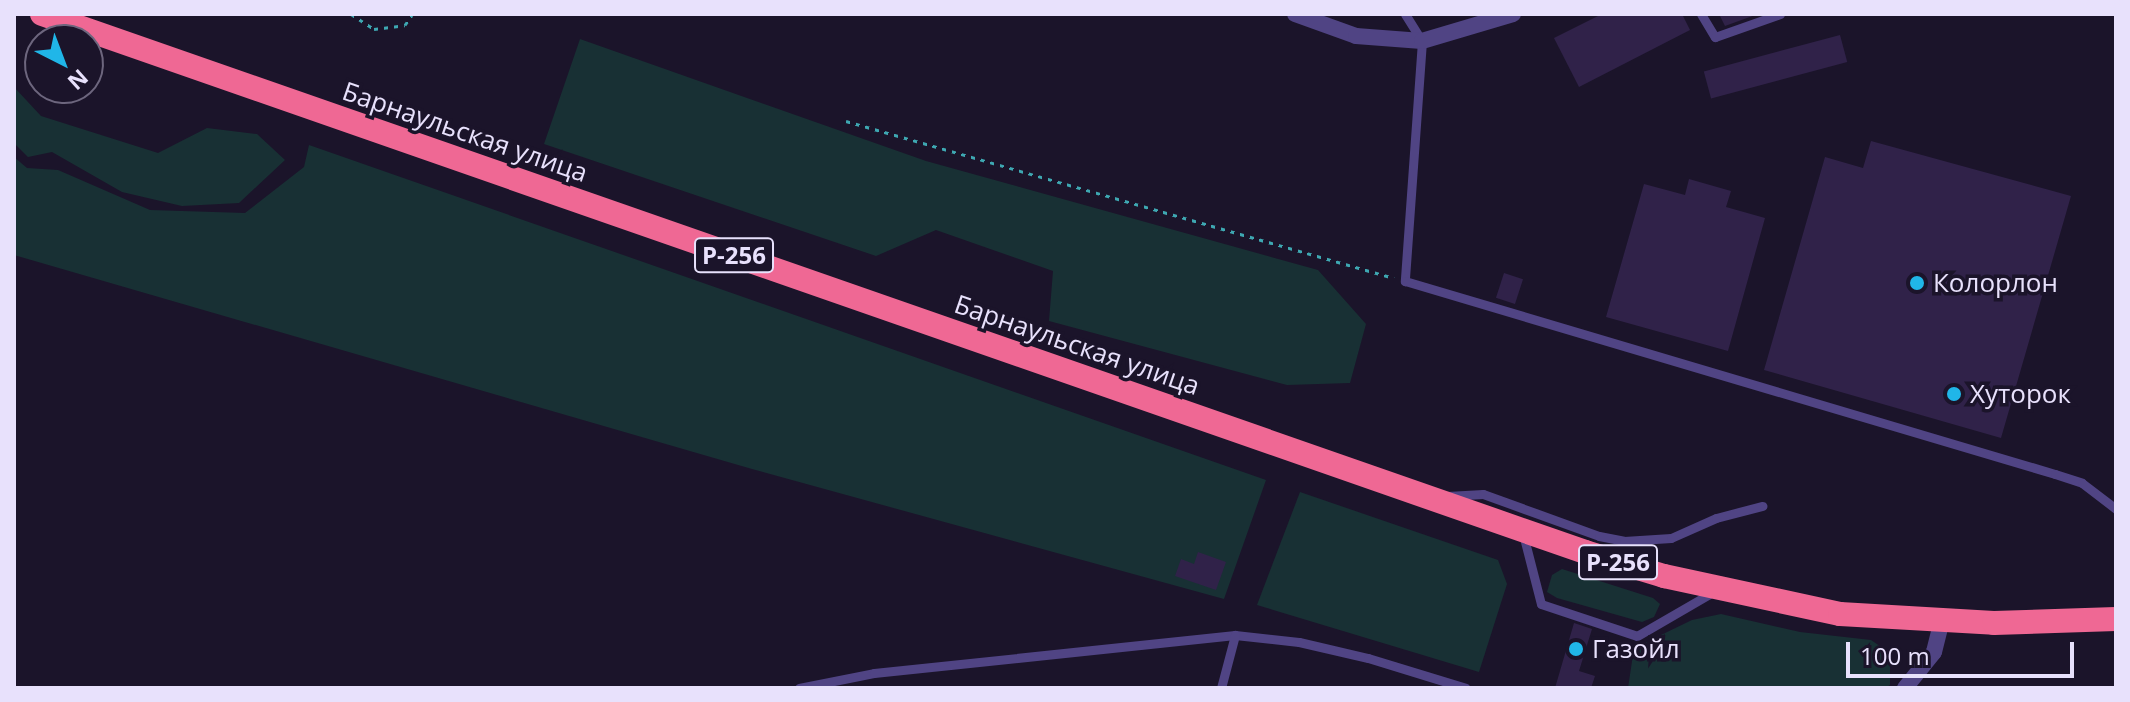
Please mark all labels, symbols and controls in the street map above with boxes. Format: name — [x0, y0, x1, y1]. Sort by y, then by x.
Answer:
north arrow — [24, 24, 104, 104]
text: N — [62, 63, 95, 97]
street label: Барнаульская улица — [338, 75, 592, 189]
road number: Р-256 — [694, 235, 774, 275]
place label: Колорлон — [1933, 267, 2058, 299]
marker: Колорлон — [1908, 274, 1926, 292]
street label: Барнаульская улица — [950, 288, 1204, 402]
place label: Хуторок — [1970, 378, 2071, 410]
marker: Хуторок — [1945, 385, 1963, 403]
road number: Р-256 — [1578, 542, 1658, 582]
scale bar — [1850, 626, 2078, 676]
place label: Газойл — [1592, 633, 1680, 665]
text: 100 m — [1860, 639, 1930, 672]
marker: Газойл — [1567, 640, 1585, 658]

